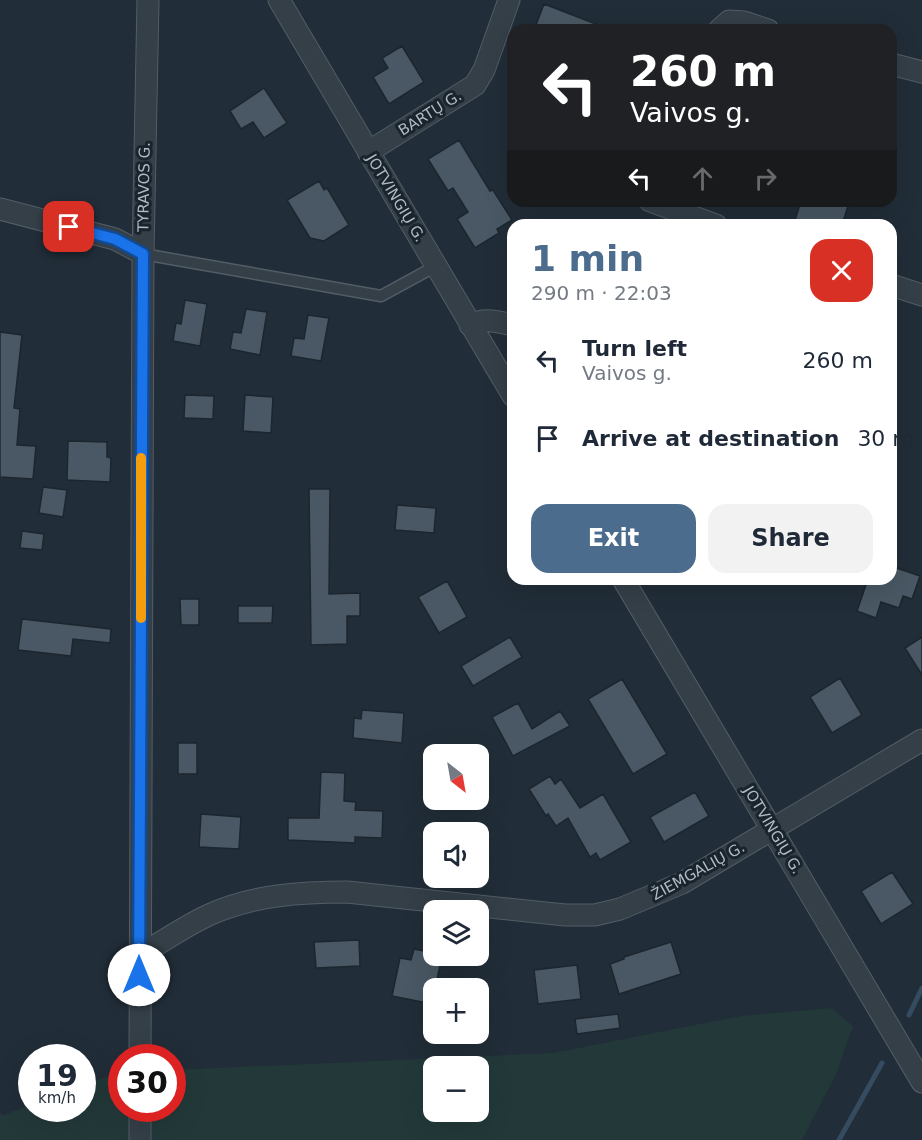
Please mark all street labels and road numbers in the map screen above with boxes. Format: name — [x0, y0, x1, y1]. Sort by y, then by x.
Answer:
street label: BARTŲ G. — [395, 87, 465, 139]
street label: TYRAVOS G. — [134, 142, 154, 233]
street label: JOTVINGIŲ G. — [362, 150, 429, 245]
street label: JOTVINGIŲ G. — [739, 782, 806, 877]
street label: ŽIEMGALIŲ G. — [648, 837, 748, 904]

